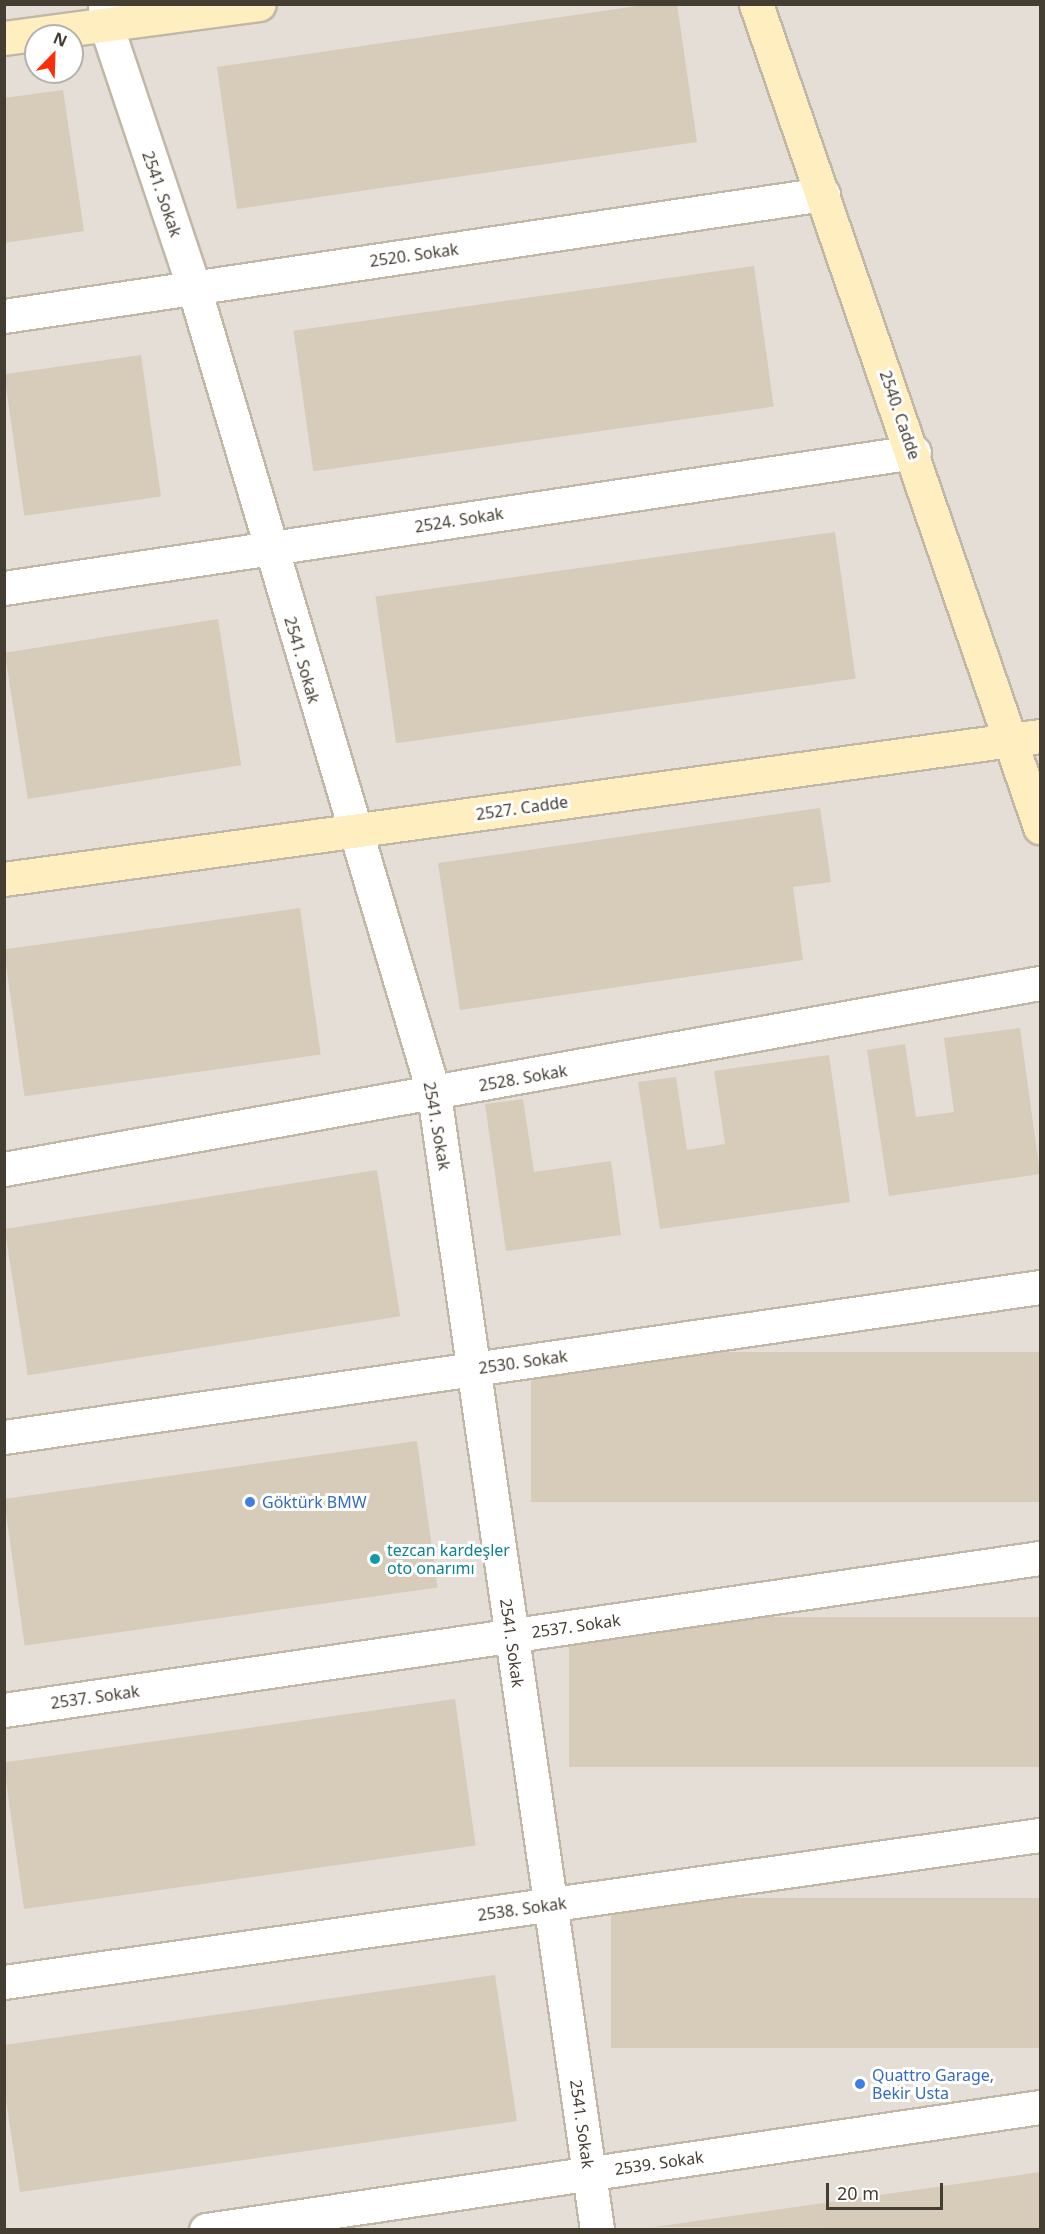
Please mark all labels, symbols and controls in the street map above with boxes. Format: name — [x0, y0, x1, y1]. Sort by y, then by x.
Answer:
north arrow — [24, 24, 84, 84]
text: N — [50, 27, 71, 52]
street label: 2541. Sokak — [138, 149, 186, 239]
street label: 2520. Sokak — [368, 239, 460, 271]
street label: 2540. Cadde — [876, 368, 924, 462]
street label: 2524. Sokak — [413, 504, 505, 536]
street label: 2541. Sokak — [280, 614, 324, 706]
street label: 2527. Cadde — [475, 792, 569, 824]
street label: 2528. Sokak — [477, 1061, 569, 1095]
street label: 2541. Sokak — [420, 1080, 454, 1172]
street label: 2530. Sokak — [477, 1346, 569, 1378]
place label: Göktürk BMW — [262, 1492, 367, 1512]
marker: Göktürk BMW — [243, 1495, 257, 1509]
place label: tezcan kardeşler oto onarımı — [387, 1540, 510, 1578]
marker: tezcan kardeşler oto onarımı — [368, 1552, 382, 1566]
street label: 2541. Sokak — [496, 1597, 528, 1689]
street label: 2537. Sokak — [530, 1610, 622, 1642]
street label: 2537. Sokak — [49, 1681, 141, 1713]
street label: 2538. Sokak — [476, 1893, 568, 1925]
place label: Quattro Garage, Bekir Usta — [872, 2065, 994, 2103]
marker: Quattro Garage, Bekir Usta — [853, 2077, 867, 2091]
street label: 2541. Sokak — [566, 2078, 598, 2170]
street label: 2539. Sokak — [613, 2147, 705, 2179]
scale bar — [829, 2171, 946, 2209]
text: 20 m — [837, 2181, 879, 2205]

